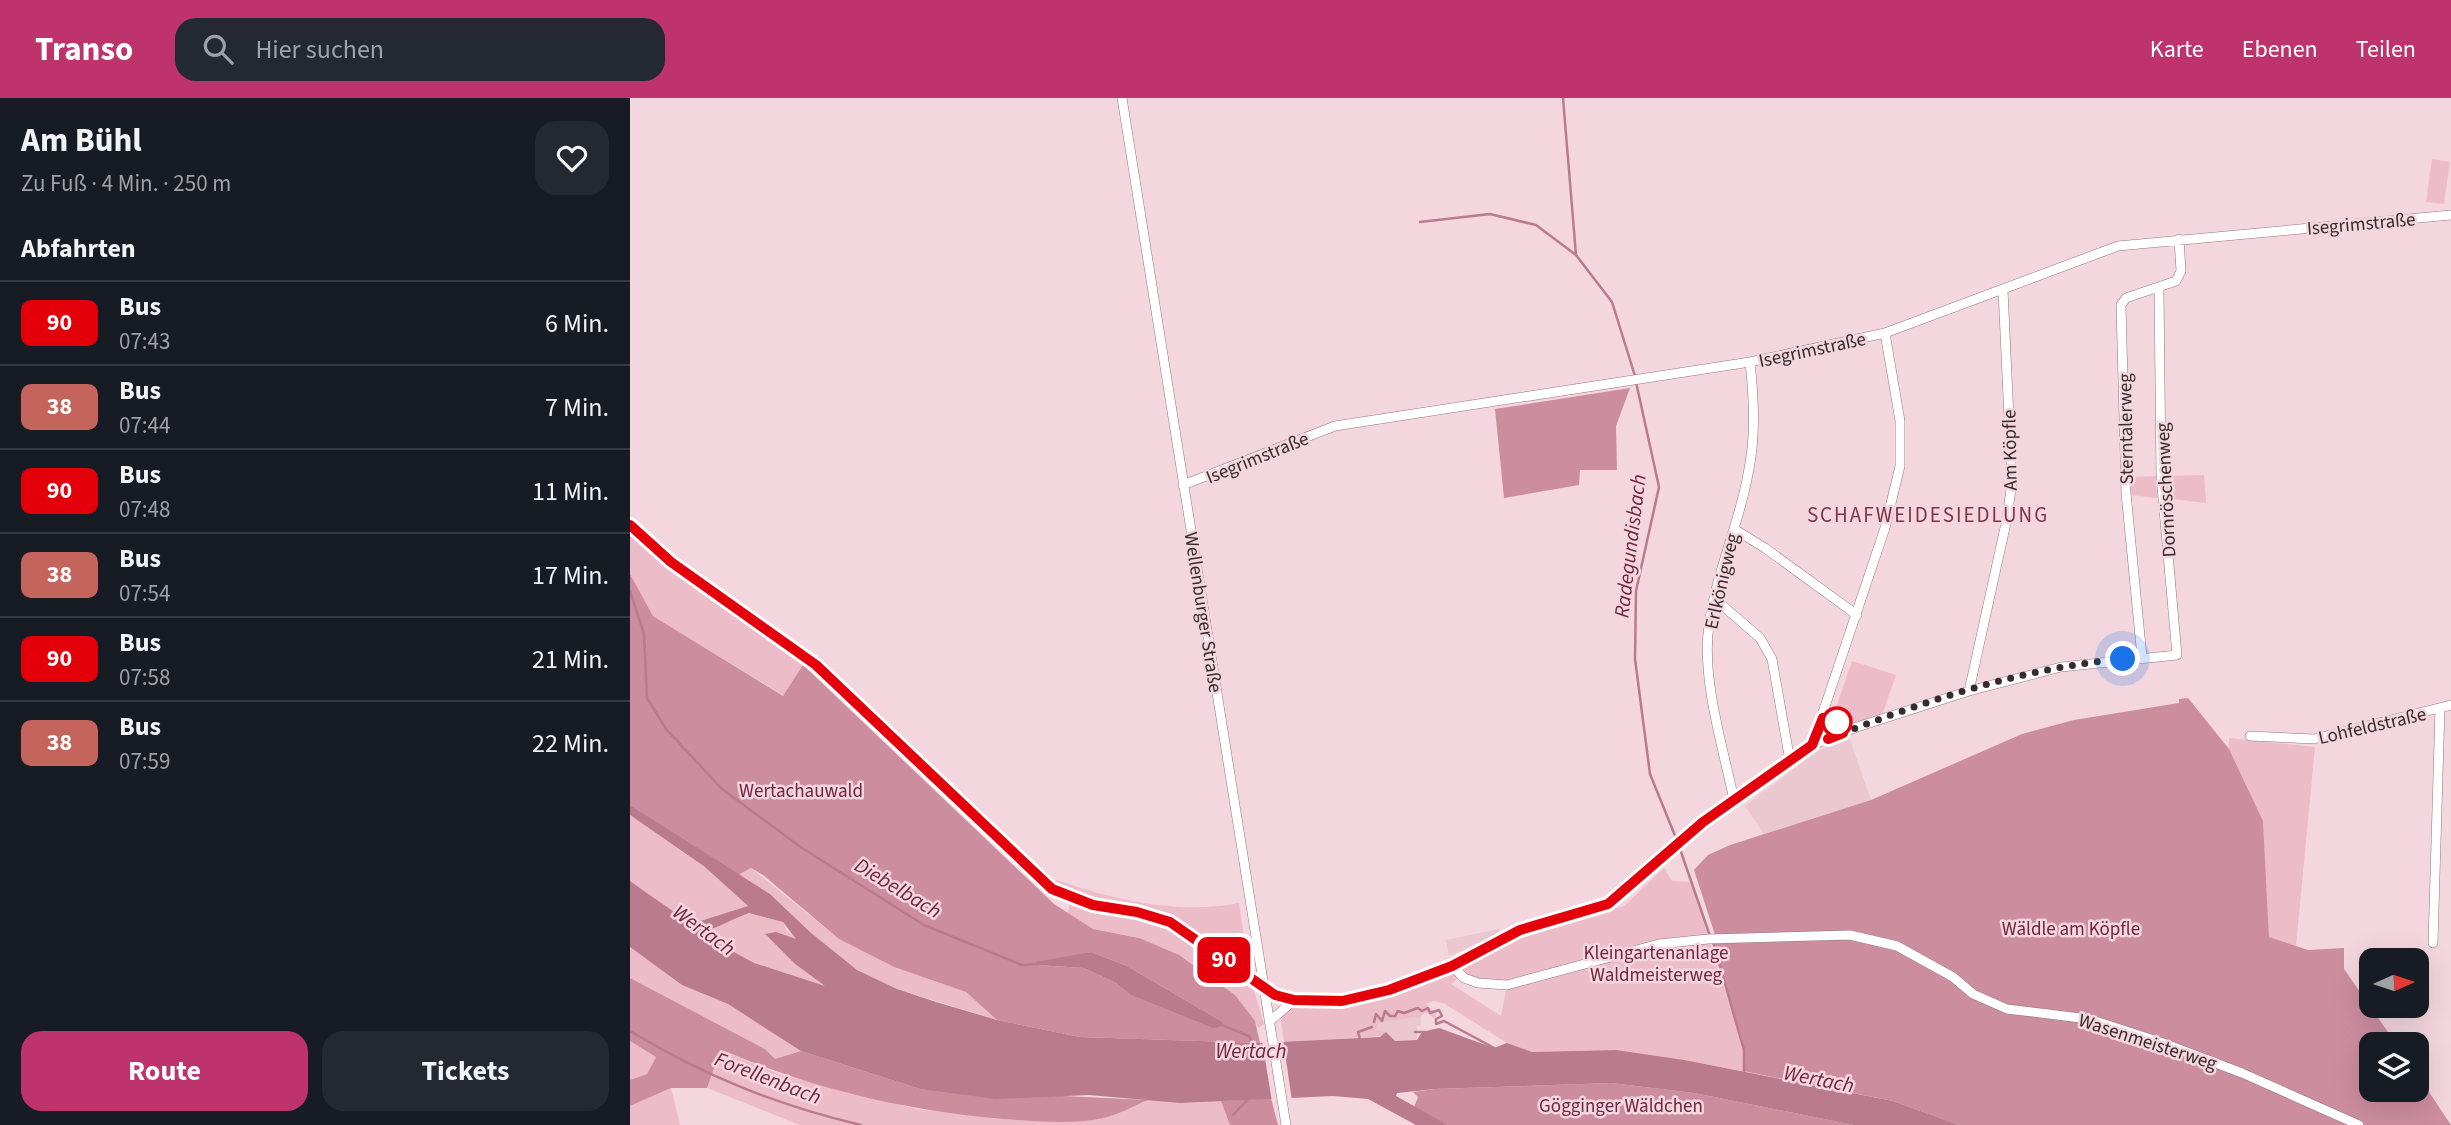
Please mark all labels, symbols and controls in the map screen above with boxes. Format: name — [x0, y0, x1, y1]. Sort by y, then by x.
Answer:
search box — [175, 18, 665, 81]
text: Transo — [35, 26, 133, 73]
icon: search — [199, 30, 237, 68]
text: Hier suchen — [255, 31, 384, 68]
text: Karte — [2150, 32, 2204, 67]
text: Ebenen — [2242, 32, 2318, 67]
text: Teilen — [2356, 32, 2416, 67]
text: Am Bühl — [21, 117, 142, 164]
button: heart — [535, 121, 609, 195]
text: Zu Fuß · 4 Min. · 250 m — [21, 167, 231, 200]
street label: Isegrimstraße — [2306, 206, 2417, 243]
text: Abfahrten — [21, 230, 136, 267]
text: Bus — [119, 288, 161, 325]
text: 90 — [47, 305, 72, 340]
text: 6 Min. — [545, 305, 609, 342]
text: 07:43 — [119, 325, 170, 358]
street label: Isegrimstraße — [1756, 326, 1868, 375]
text: Bus — [119, 372, 161, 409]
street label: Sterntalerweg — [2112, 373, 2141, 485]
text: 38 — [47, 389, 72, 424]
text: 7 Min. — [545, 389, 609, 426]
text: 07:44 — [119, 409, 170, 442]
street label: Am Köpfle — [1996, 409, 2025, 491]
street label: Dornröschenweg — [2149, 421, 2184, 558]
street label: Isegrimstraße — [1202, 425, 1313, 491]
text: Bus — [119, 456, 161, 493]
water label: Radegundisbach — [1606, 472, 1654, 620]
text: 90 — [47, 473, 72, 508]
text: 11 Min. — [532, 473, 609, 510]
text: 07:48 — [119, 493, 170, 526]
district label: SCHAFWEIDESIEDLUNG — [1807, 500, 2049, 530]
street label: Wellenburger Straße — [1176, 530, 1229, 695]
street label: Erlkönigweg — [1698, 530, 1747, 632]
text: Bus — [119, 540, 161, 577]
text: 38 — [47, 557, 72, 592]
text: 17 Min. — [532, 557, 609, 594]
text: 07:54 — [119, 577, 170, 610]
text: Bus — [119, 624, 161, 661]
text: 90 — [47, 641, 72, 676]
text: 21 Min. — [532, 641, 609, 678]
your location — [2105, 641, 2140, 676]
text: 07:58 — [119, 661, 170, 694]
street label: Lohfeldstraße — [2316, 701, 2429, 752]
unlabelled marker — [1822, 707, 1852, 737]
text: Bus — [119, 708, 161, 745]
text: 38 — [47, 725, 72, 760]
text: 22 Min. — [532, 725, 609, 762]
text: 07:59 — [119, 745, 170, 778]
park label: Wertachauwald — [739, 778, 863, 805]
water label: Diebelbach — [849, 850, 947, 926]
water label: Wertach — [666, 897, 742, 963]
park label: Wäldle am Köpfle — [2002, 916, 2140, 943]
line badge: 90 — [1192, 937, 1256, 983]
park label: Kleingartenanlage Waldmeisterweg — [1584, 940, 1728, 989]
text: 90 — [1211, 942, 1237, 977]
north arrow — [2359, 948, 2429, 1018]
map controls — [2359, 948, 2429, 1102]
street label: Wasenmeisterweg — [2075, 1007, 2221, 1078]
button: Route — [21, 1031, 308, 1111]
button: Tickets — [322, 1031, 609, 1111]
button: layers — [2359, 1032, 2429, 1102]
water label: Wertach — [1216, 1036, 1286, 1066]
water label: Forellenbach — [710, 1044, 826, 1112]
water label: Wertach — [1781, 1058, 1857, 1100]
park label: Gögginger Wäldchen — [1539, 1093, 1703, 1120]

